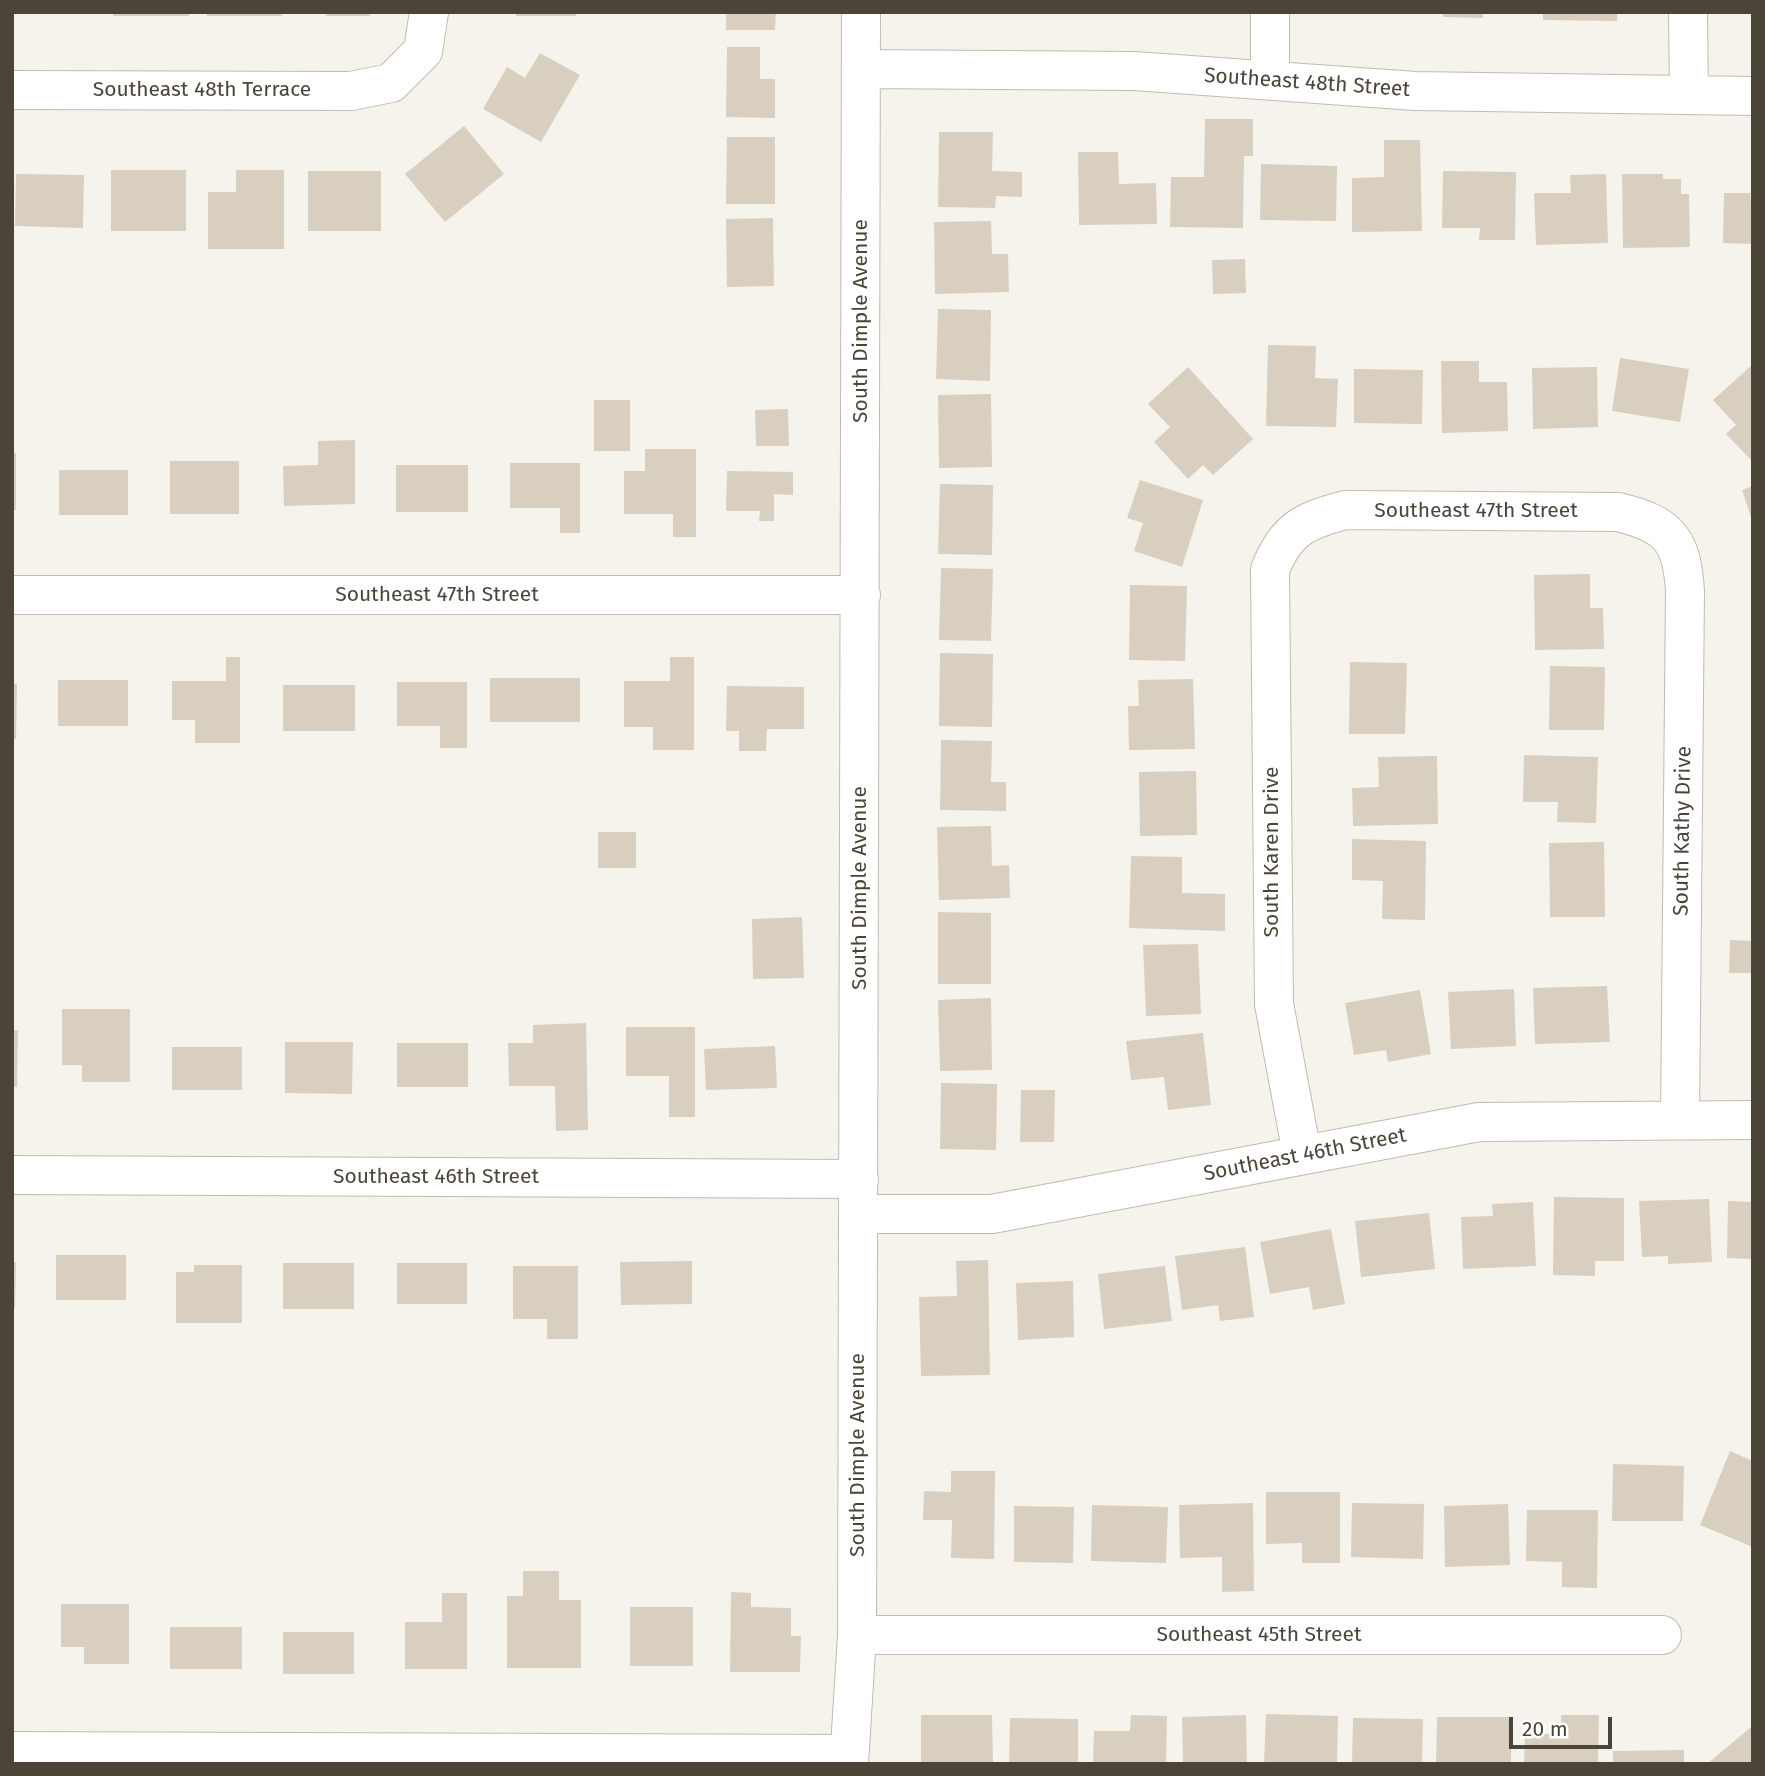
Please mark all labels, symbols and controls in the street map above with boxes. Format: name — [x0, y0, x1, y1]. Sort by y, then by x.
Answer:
street label: Southeast 48th Street — [1203, 63, 1411, 103]
street label: Southeast 48th Terrace — [93, 77, 311, 103]
street label: South Dimple Avenue — [848, 219, 874, 423]
street label: Southeast 47th Street — [1374, 498, 1578, 524]
street label: Southeast 47th Street — [335, 582, 539, 608]
street label: South Kathy Drive — [1669, 746, 1697, 916]
street label: South Karen Drive — [1259, 766, 1285, 938]
street label: South Dimple Avenue — [847, 786, 873, 990]
street label: Southeast 46th Street — [1201, 1123, 1409, 1187]
street label: Southeast 46th Street — [333, 1164, 539, 1190]
street label: South Dimple Avenue — [845, 1353, 871, 1557]
street label: Southeast 45th Street — [1157, 1622, 1361, 1648]
scale bar — [1513, 1702, 1616, 1746]
text: 20 m — [1522, 1716, 1568, 1742]

